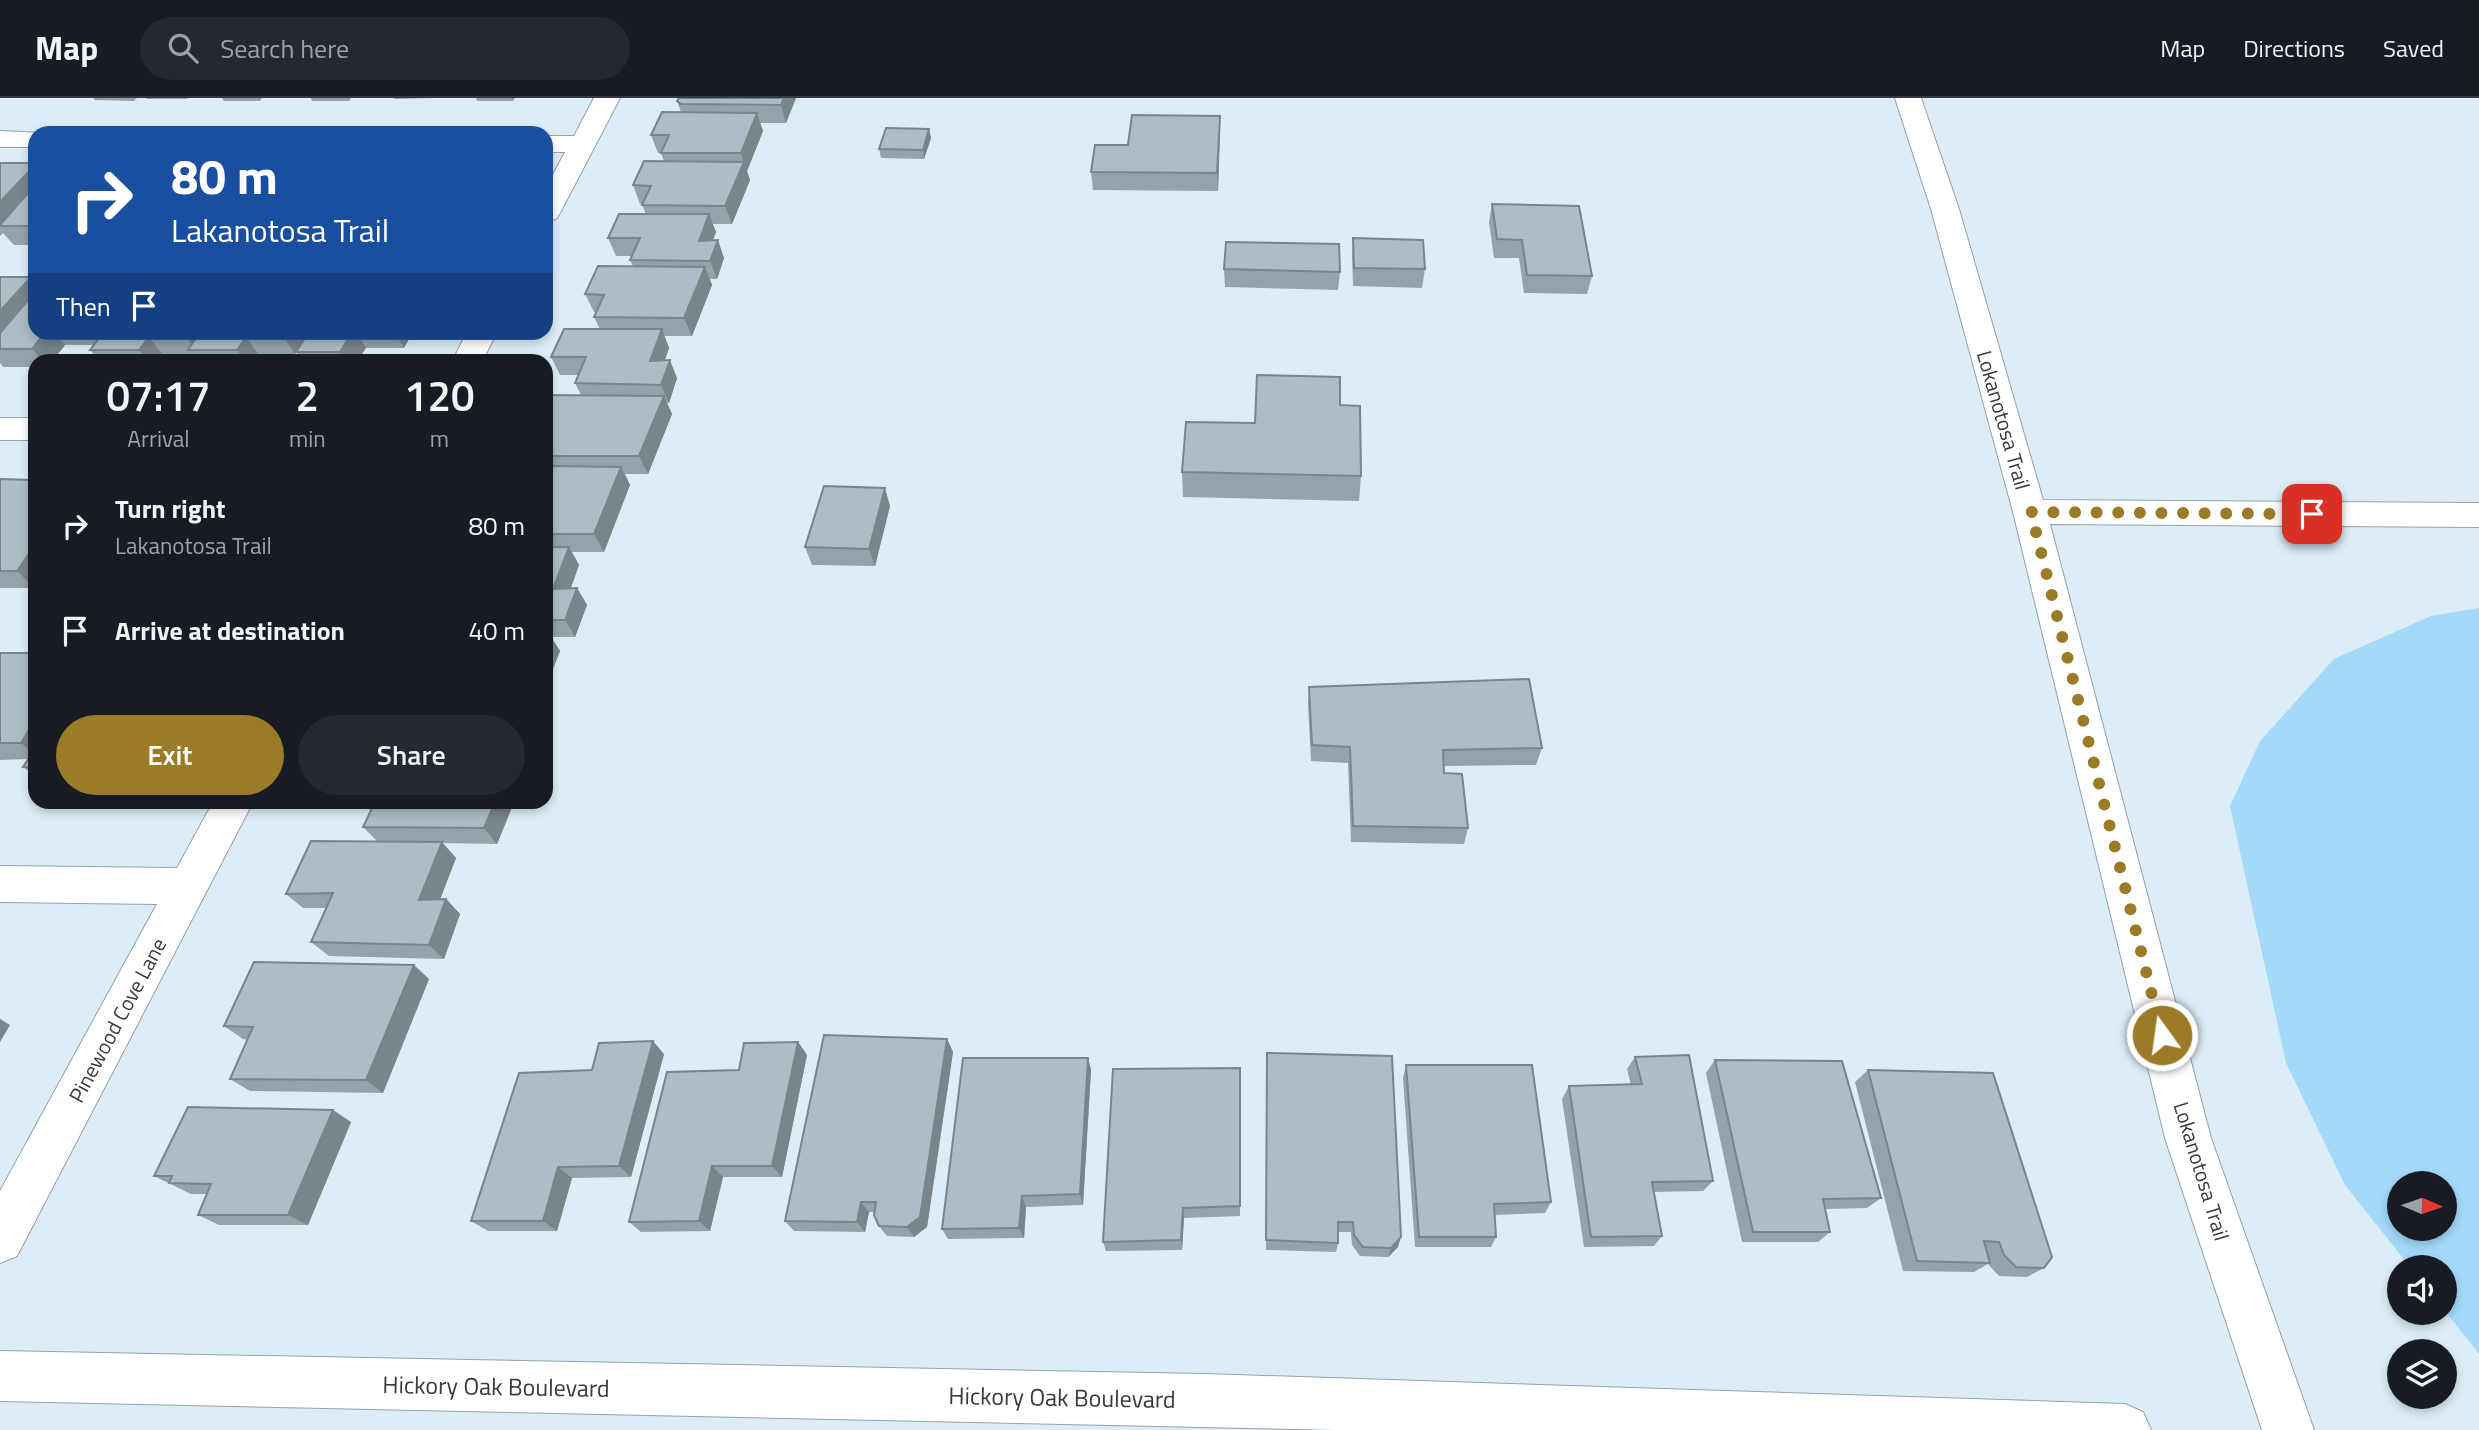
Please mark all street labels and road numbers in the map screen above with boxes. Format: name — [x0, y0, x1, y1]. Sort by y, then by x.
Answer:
street label: Lokanotosa Trail — [1969, 347, 2039, 493]
street label: Pinewood Cove Lane — [60, 932, 174, 1108]
street label: Lokanotosa Trail — [2166, 1098, 2238, 1244]
street label: Hickory Oak Boulevard — [382, 1366, 610, 1406]
street label: Hickory Oak Boulevard — [948, 1377, 1176, 1417]

